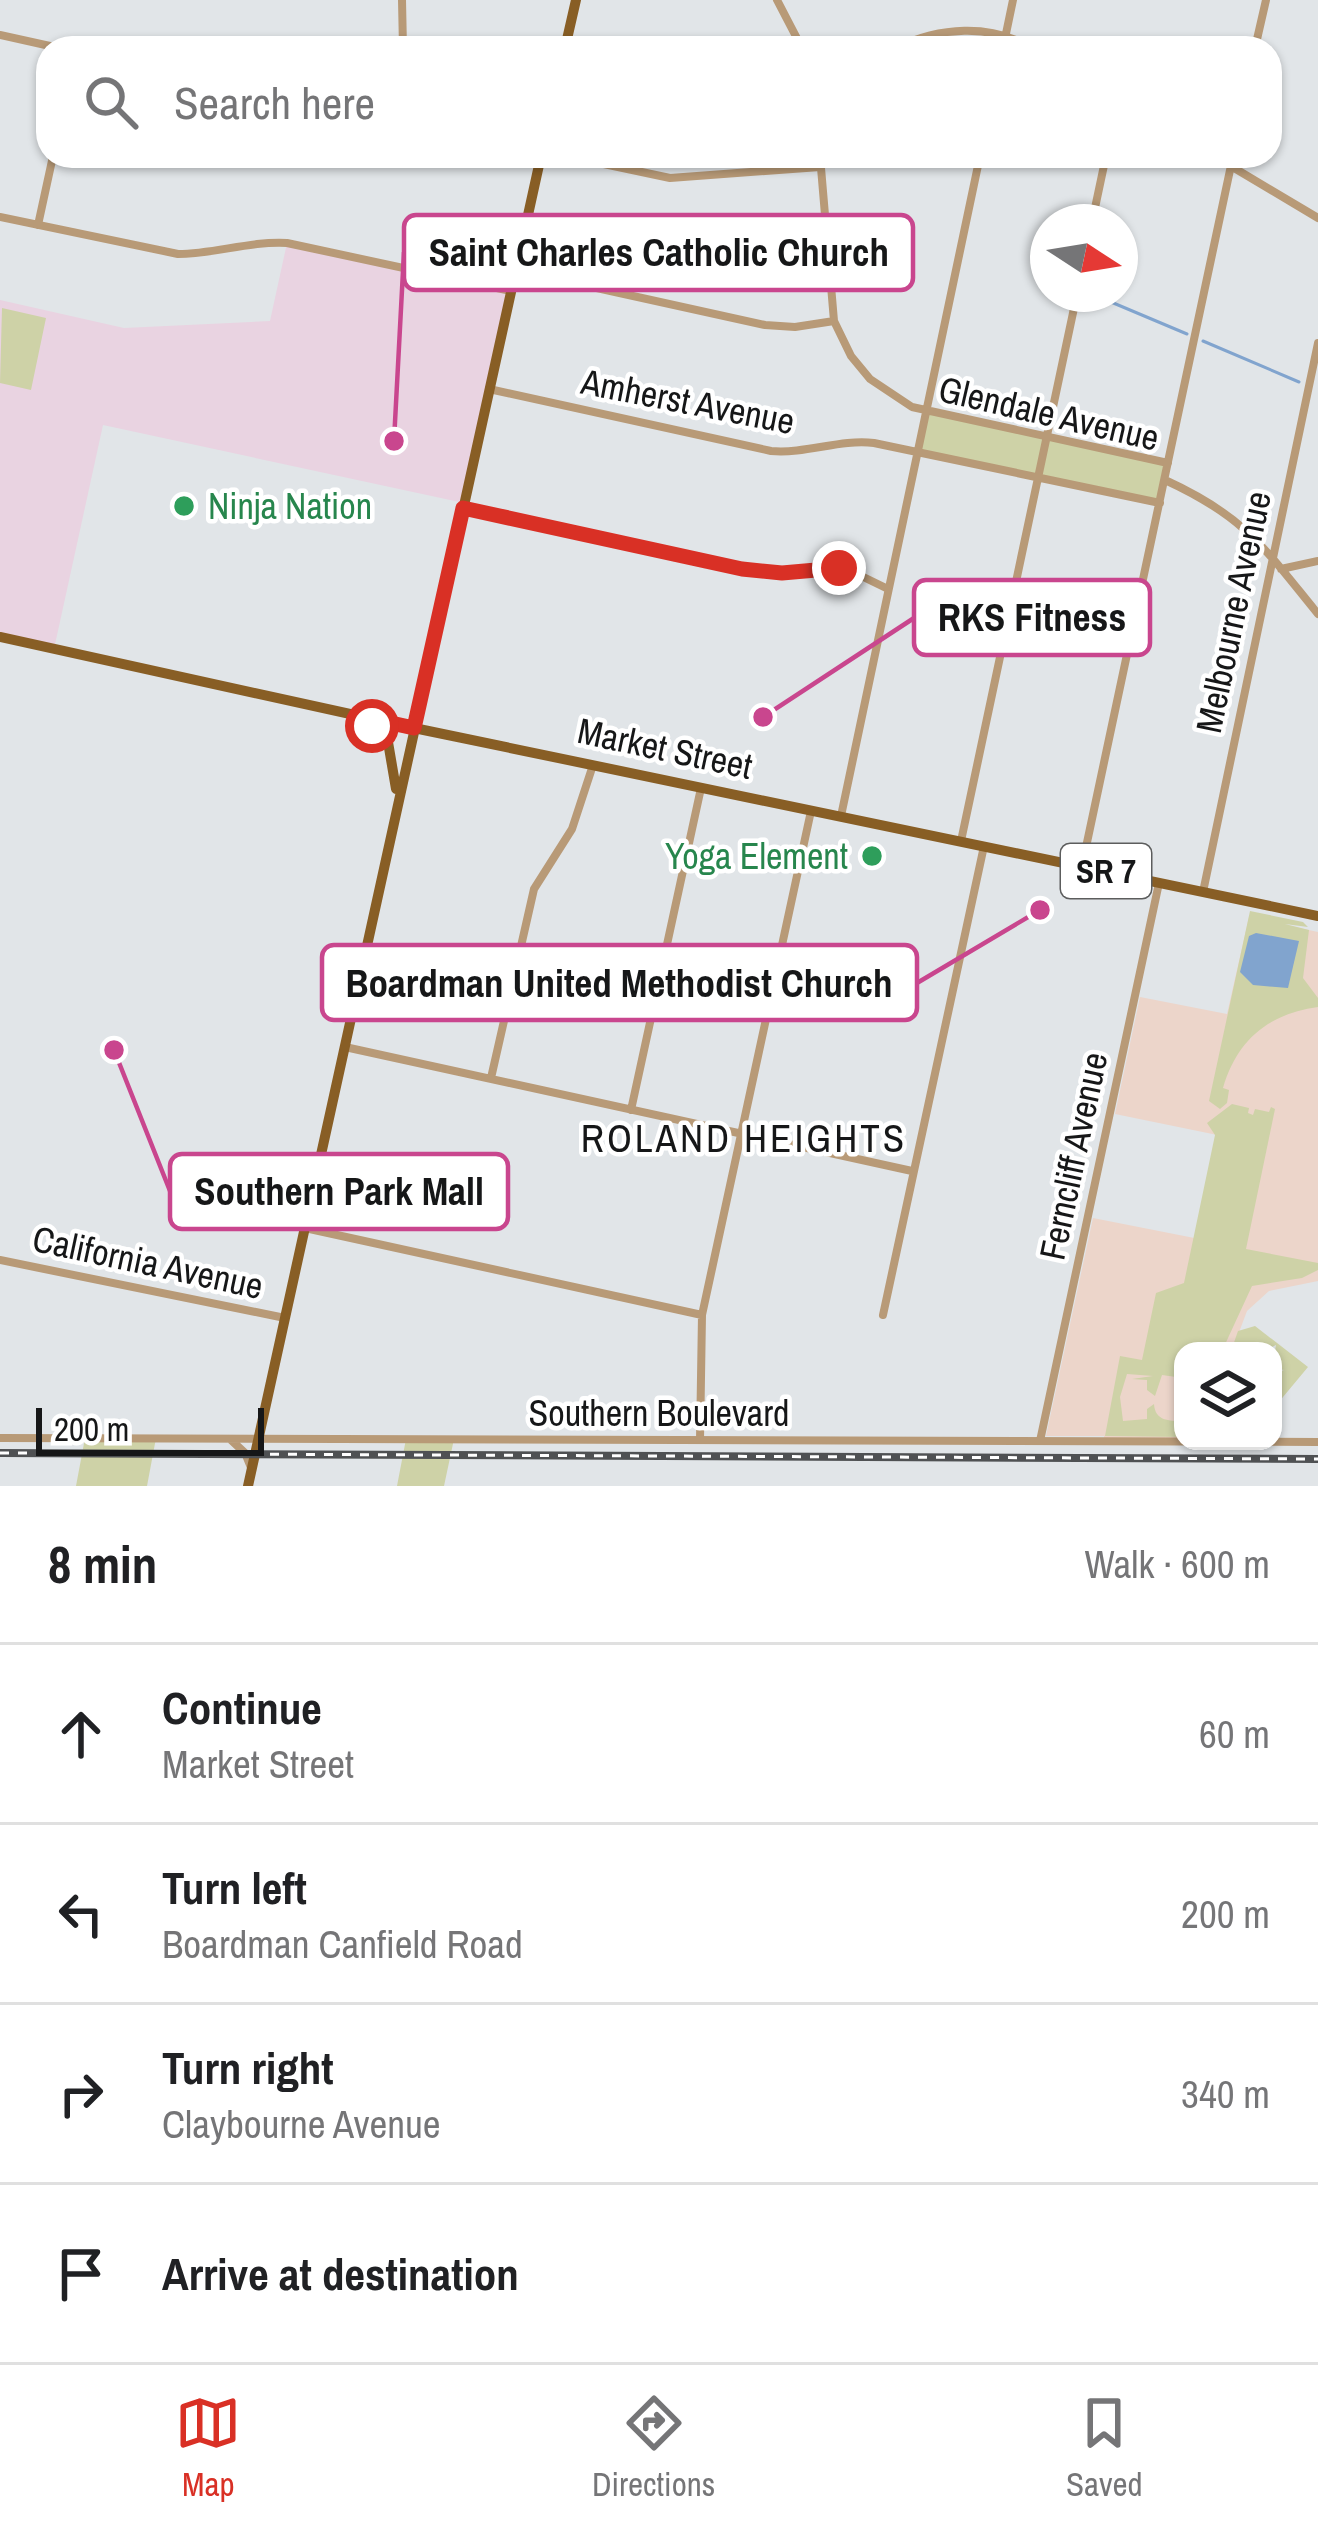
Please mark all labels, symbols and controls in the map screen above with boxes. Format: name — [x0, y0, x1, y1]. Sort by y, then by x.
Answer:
search box — [36, 36, 1282, 168]
icon: search — [78, 69, 144, 135]
text: Search here — [174, 72, 375, 133]
north arrow — [1030, 204, 1138, 312]
callout: Saint Charles Catholic Church — [404, 215, 913, 290]
text: Saint Charles Catholic Church — [429, 226, 889, 278]
street label: Amherst Avenue — [576, 357, 799, 445]
street label: Glendale Avenue — [934, 364, 1164, 462]
place label: Ninja Nation — [208, 482, 372, 530]
street label: Melbourne Avenue — [1184, 487, 1282, 737]
marker: Ninja Nation — [171, 493, 197, 519]
route end — [812, 541, 866, 595]
callout: RKS Fitness — [914, 580, 1150, 655]
text: RKS Fitness — [938, 591, 1126, 643]
route start — [345, 699, 399, 753]
street label: Market Street — [573, 706, 757, 790]
place label: Yoga Element — [665, 832, 848, 880]
marker: Yoga Element — [859, 843, 885, 869]
road number: SR 7 — [1061, 844, 1151, 898]
callout: Boardman United Methodist Church — [322, 945, 917, 1020]
text: Boardman United Methodist Church — [345, 957, 893, 1009]
street label: Ferncliff Avenue — [1028, 1048, 1118, 1264]
district label: ROLAND HEIGHTS — [581, 1112, 907, 1164]
callout: Southern Park Mall — [170, 1154, 508, 1229]
text: Southern Park Mall — [194, 1165, 484, 1217]
street label: California Avenue — [28, 1214, 268, 1310]
map controls — [1174, 1342, 1282, 1450]
button: layers — [1174, 1342, 1282, 1450]
street label: Southern Boulevard — [529, 1389, 789, 1437]
scale bar — [36, 1402, 264, 1455]
text: 200 m — [54, 1407, 129, 1451]
text: 8 min — [48, 1530, 157, 1599]
text: Walk · 600 m — [1085, 1538, 1270, 1590]
text: Continue — [162, 1677, 322, 1738]
icon: ahead — [48, 1701, 114, 1767]
text: 60 m — [1199, 1708, 1270, 1760]
text: Market Street — [162, 1738, 354, 1790]
text: Turn left — [162, 1857, 307, 1918]
icon: left — [48, 1881, 114, 1947]
text: 200 m — [1181, 1888, 1270, 1940]
text: Boardman Canfield Road — [162, 1918, 523, 1970]
text: Turn right — [162, 2037, 334, 2098]
icon: right — [48, 2061, 114, 2127]
text: 340 m — [1181, 2068, 1270, 2120]
text: Claybourne Avenue — [162, 2098, 441, 2150]
icon: arrive — [48, 2241, 114, 2307]
text: Arrive at destination — [162, 2243, 519, 2304]
tab: Map — [175, 2390, 241, 2506]
tab: Directions — [592, 2390, 715, 2506]
tab: Saved — [1066, 2390, 1143, 2506]

